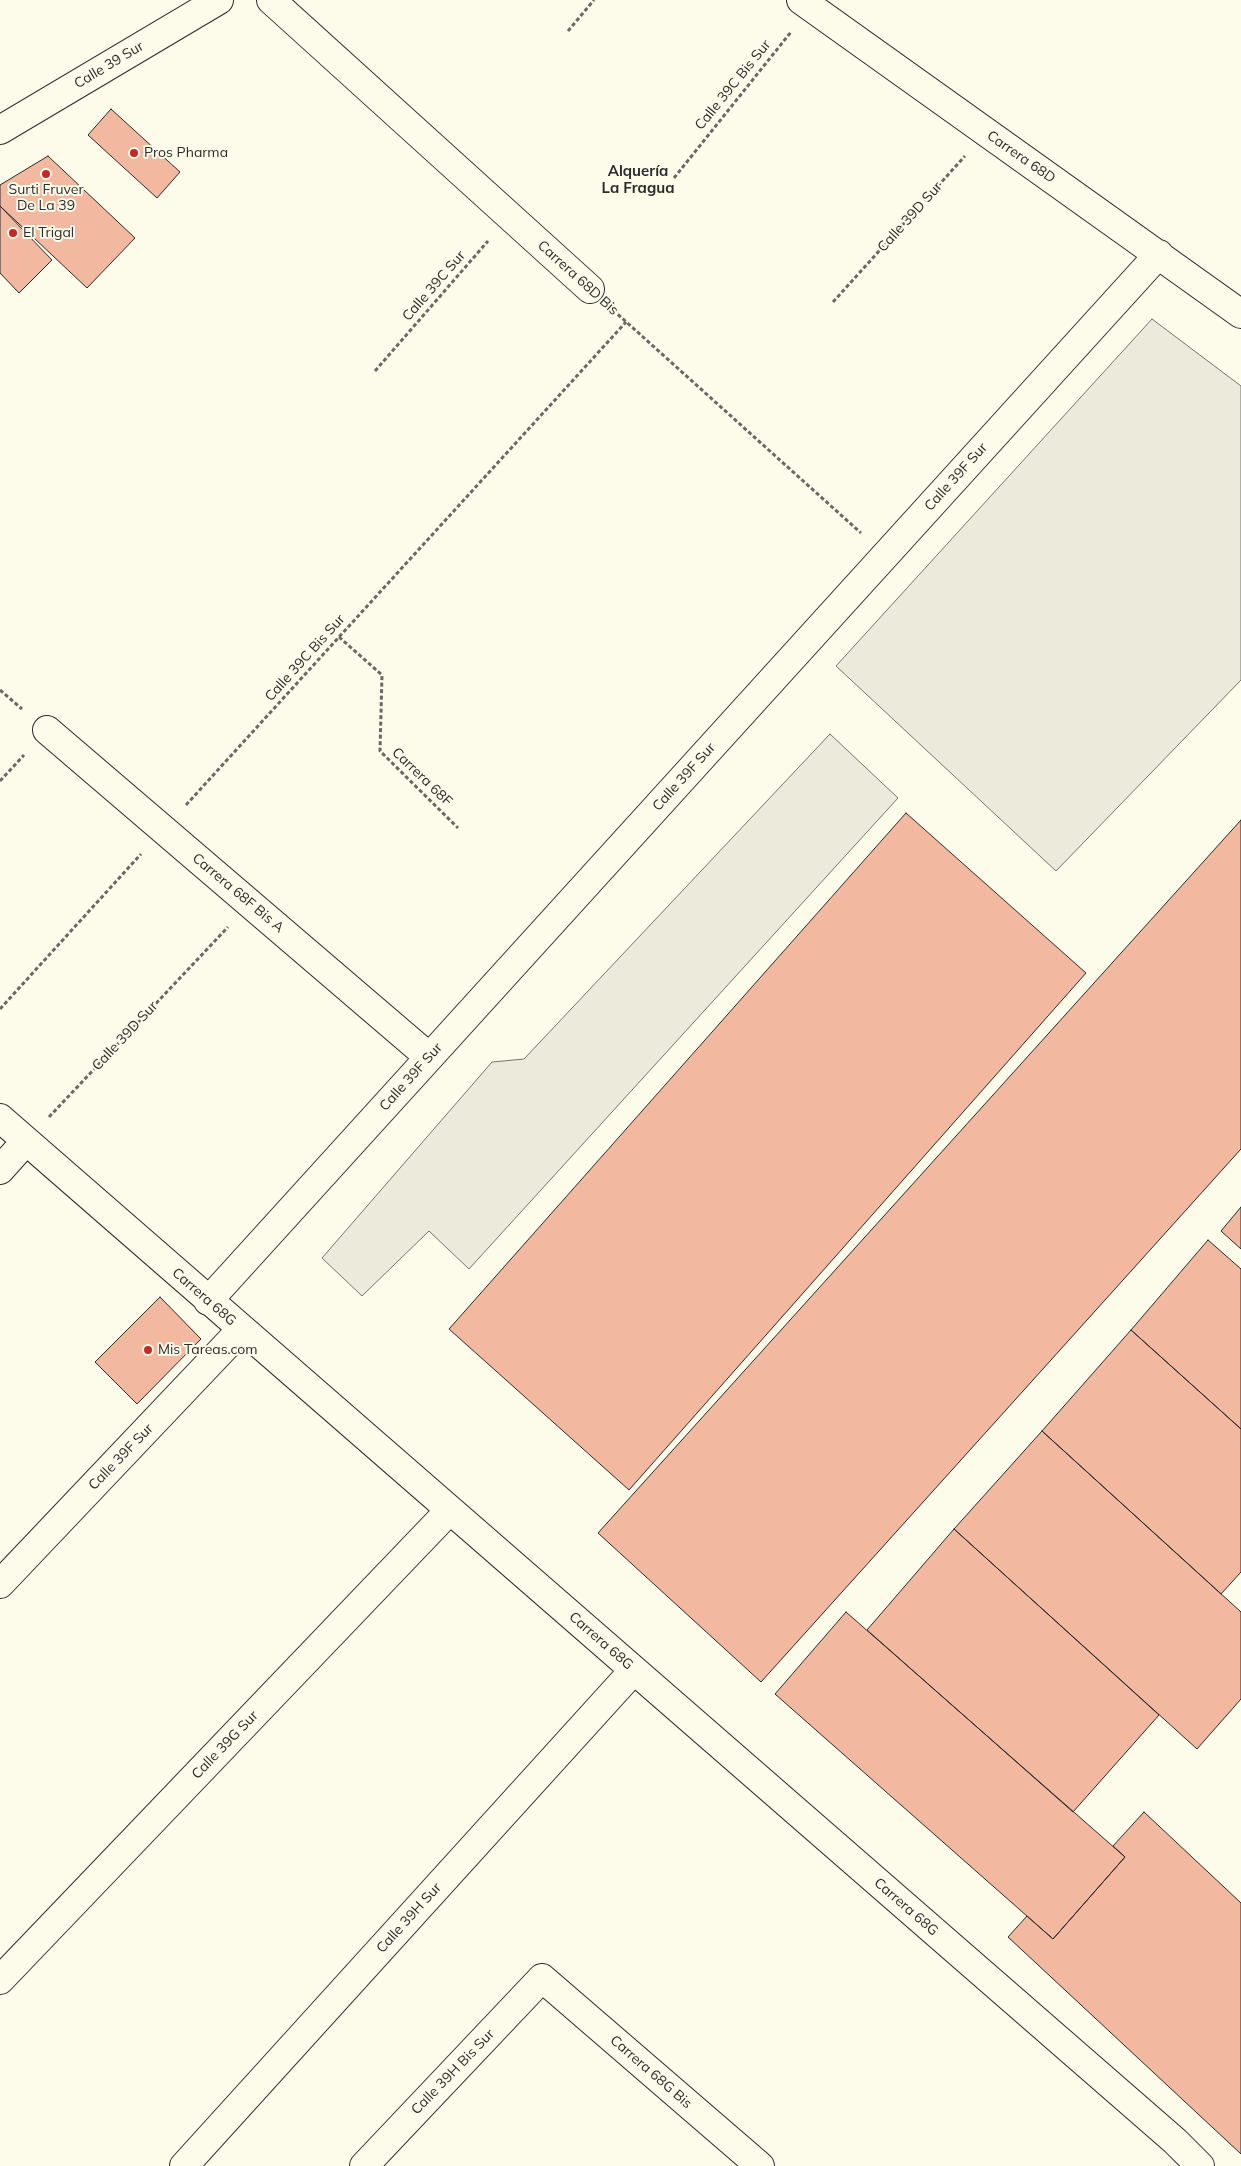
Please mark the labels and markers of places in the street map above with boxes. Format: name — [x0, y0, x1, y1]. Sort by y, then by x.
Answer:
place label: Pros Pharma — [144, 145, 228, 161]
marker: Pros Pharma — [128, 147, 140, 159]
marker: Surti Fruver De La 39 — [40, 168, 52, 180]
place label: Surti Fruver De La 39 — [8, 182, 84, 214]
place label: El Trigal — [23, 225, 74, 241]
marker: El Trigal — [7, 227, 19, 239]
place label: Mis Tareas.com — [158, 1342, 258, 1358]
marker: Mis Tareas.com — [142, 1344, 154, 1356]

